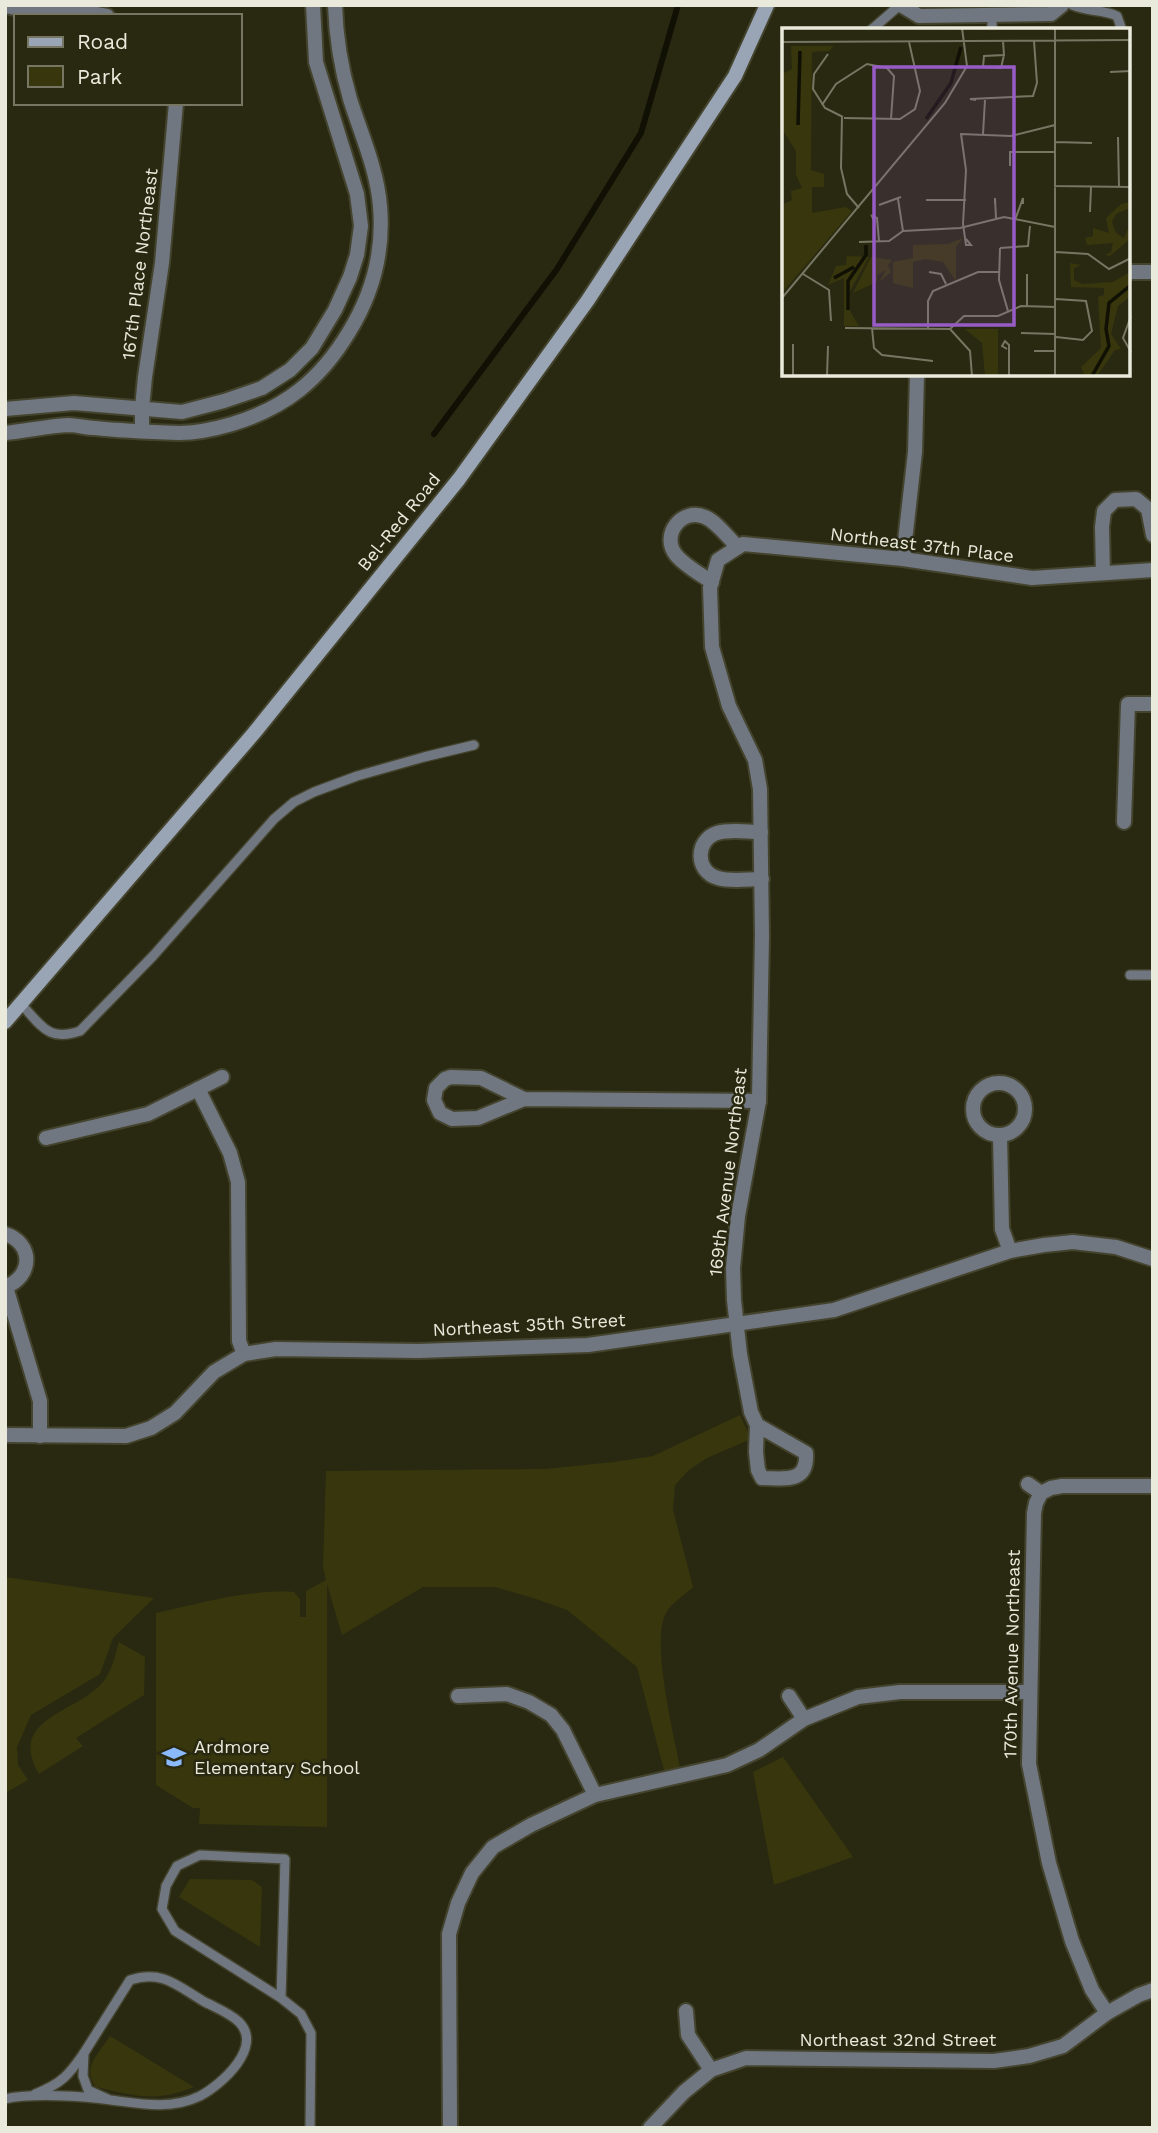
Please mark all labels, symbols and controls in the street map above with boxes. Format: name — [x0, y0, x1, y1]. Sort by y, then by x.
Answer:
legend — [14, 14, 242, 105]
inset map — [782, 28, 1130, 376]
text: Road — [77, 29, 128, 54]
text: Park — [77, 64, 122, 89]
street label: 167th Place Northeast — [117, 166, 162, 361]
street label: Bel-Red Road — [353, 469, 444, 575]
street label: Northeast 37th Place — [829, 523, 1015, 566]
street label: 169th Avenue Northeast — [704, 1066, 751, 1277]
street label: Northeast 35th Street — [432, 1309, 626, 1340]
street label: 170th Avenue Northeast — [999, 1549, 1024, 1759]
place label: Ardmore Elementary School — [194, 1736, 360, 1778]
school or university icon: Ardmore Elementary School — [160, 1743, 188, 1771]
street label: Northeast 32nd Street — [800, 2029, 997, 2050]

